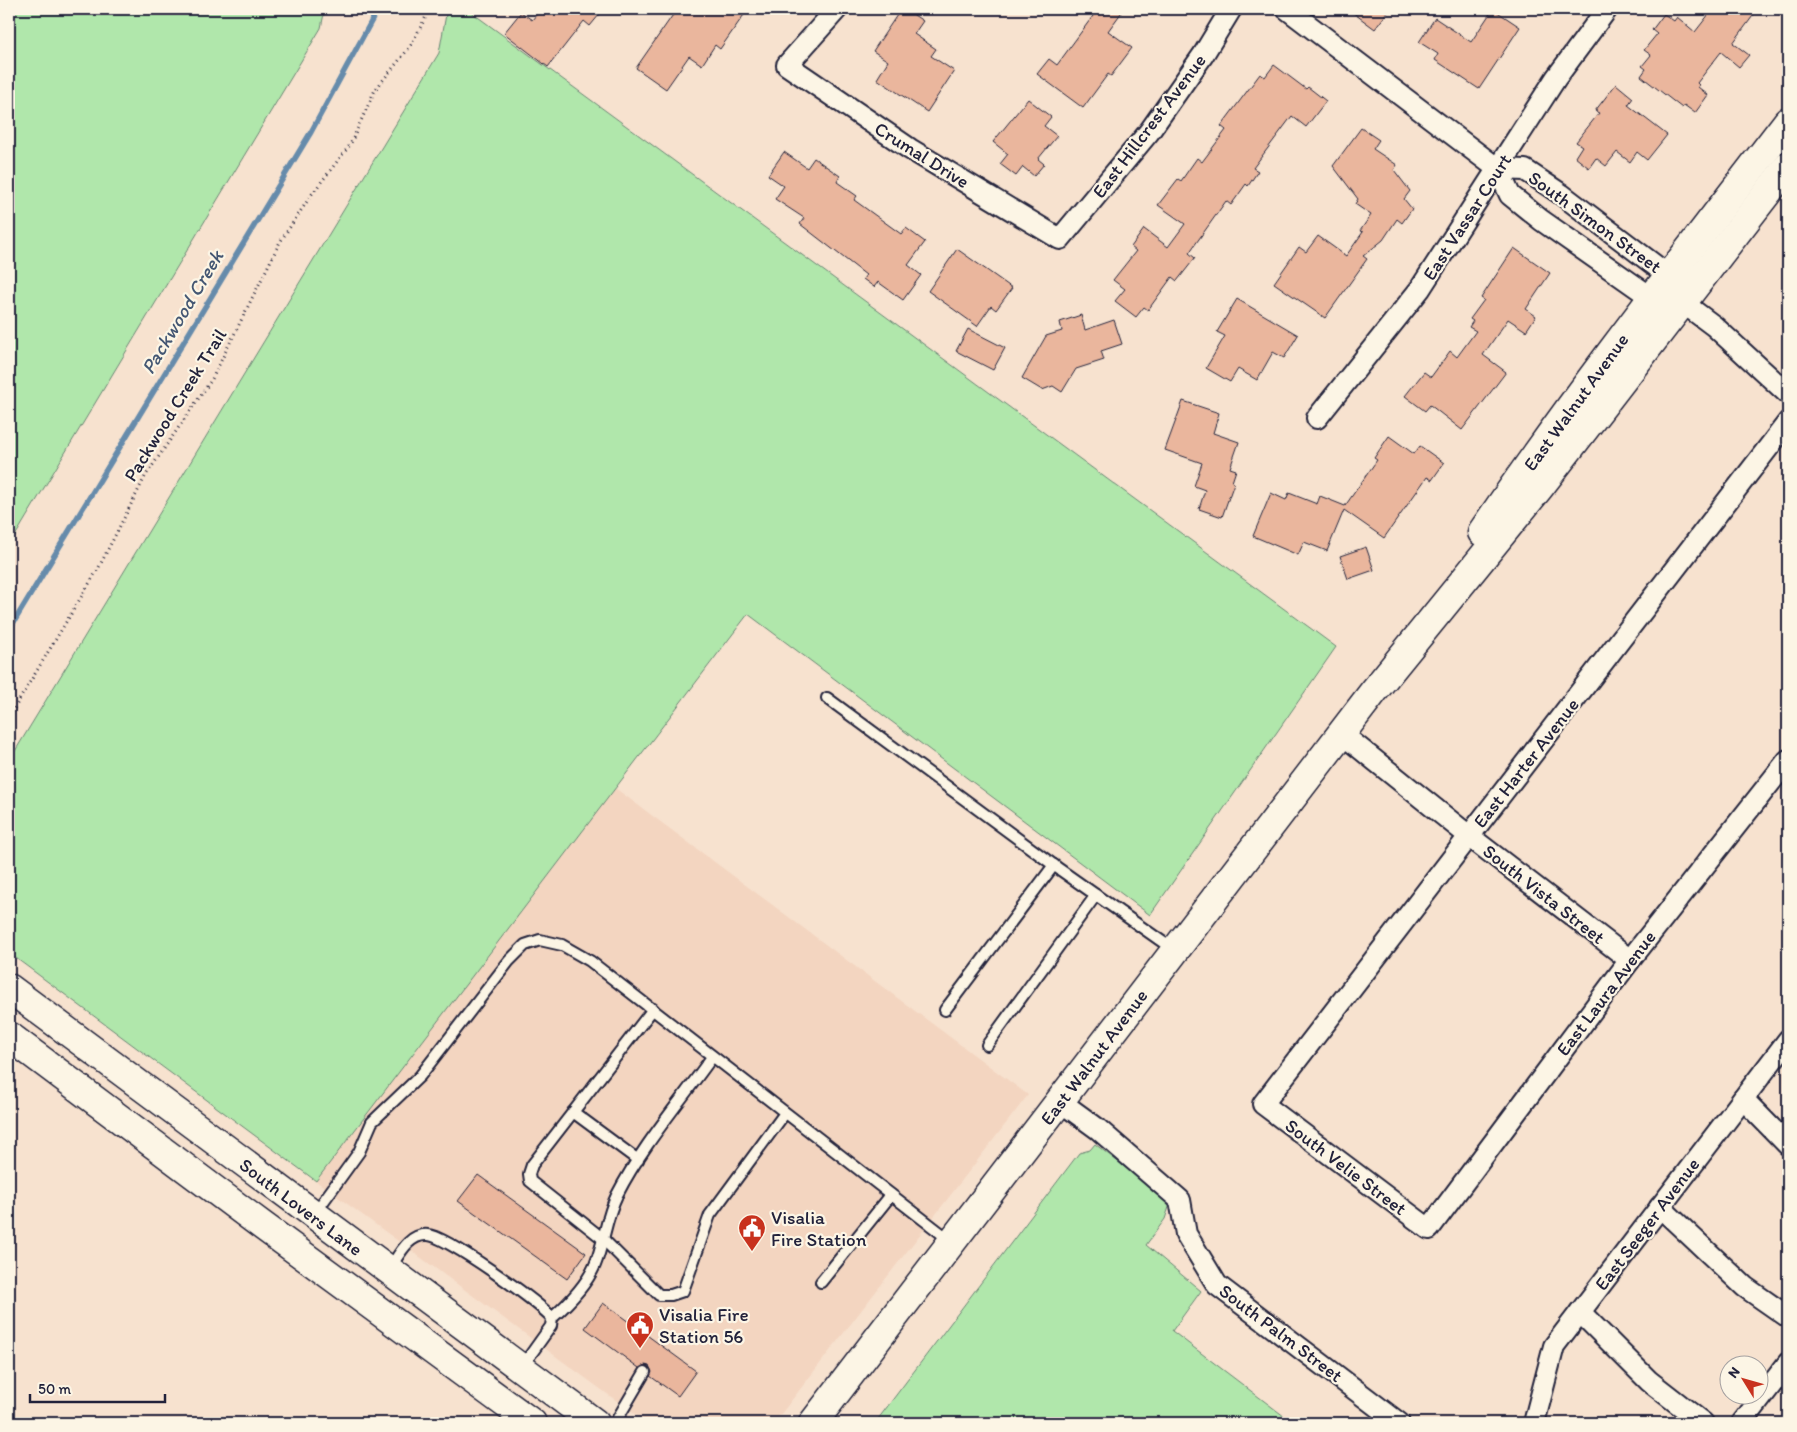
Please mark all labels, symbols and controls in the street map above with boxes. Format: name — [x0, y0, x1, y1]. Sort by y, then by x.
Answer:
street label: East Hillcrest Avenue — [1087, 49, 1211, 203]
street label: Crumal Drive — [870, 117, 974, 193]
street label: East Vassar Court — [1418, 149, 1516, 285]
street label: South Simon Street — [1524, 166, 1666, 278]
water label: Packwood Creek — [136, 244, 229, 378]
street label: Packwood Creek Trail — [119, 324, 232, 486]
street label: East Walnut Avenue — [1518, 329, 1634, 475]
street label: East Harter Avenue — [1468, 694, 1584, 832]
street label: South Vista Street — [1478, 839, 1610, 949]
street label: East Laura Avenue — [1551, 926, 1661, 1060]
street label: East Walnut Avenue — [1035, 985, 1153, 1129]
street label: South Velie Street — [1281, 1114, 1411, 1220]
street label: South Lovers Lane — [235, 1153, 367, 1261]
street label: East Seeger Avenue — [1590, 1153, 1704, 1295]
place label: Visalia Fire Station — [771, 1206, 867, 1251]
public building icon: Visalia Fire Station — [737, 1213, 767, 1252]
street label: South Palm Street — [1215, 1279, 1347, 1387]
place label: Visalia Fire Station 56 — [659, 1303, 749, 1348]
public building icon: Visalia Fire Station 56 — [625, 1310, 655, 1349]
north arrow — [1720, 1354, 1770, 1404]
text: N — [1724, 1364, 1744, 1381]
scale bar — [30, 1372, 165, 1404]
text: 50 m — [38, 1380, 71, 1398]

